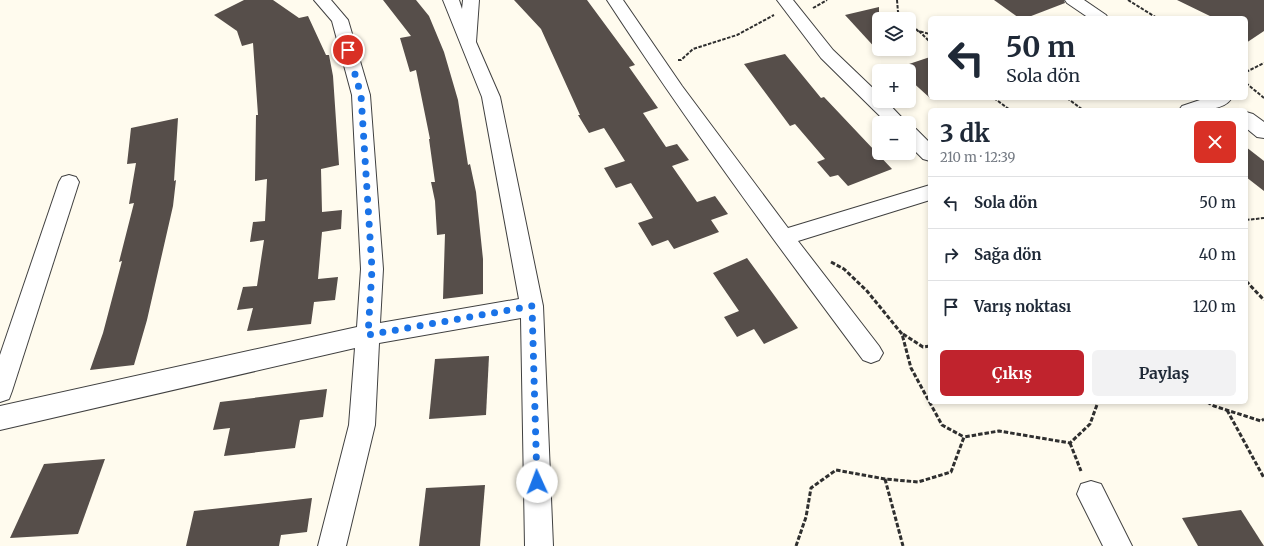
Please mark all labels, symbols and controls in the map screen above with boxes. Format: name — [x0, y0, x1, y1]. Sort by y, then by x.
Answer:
map controls — [872, 12, 916, 160]
button: layers — [872, 12, 916, 56]
text: 50 m — [1006, 29, 1075, 65]
icon: left — [940, 32, 992, 84]
pin — [331, 33, 365, 67]
icon: arrive — [337, 39, 359, 61]
button: + — [872, 64, 916, 108]
text: Sola dön — [1006, 64, 1080, 87]
button: − — [872, 116, 916, 160]
text: 3 dk — [940, 118, 990, 149]
button: close — [1194, 121, 1236, 163]
text: 210 m · 12:39 — [940, 149, 1015, 166]
icon: left — [940, 192, 962, 214]
text: Sola dön — [974, 193, 1037, 212]
text: 50 m — [1199, 193, 1236, 212]
icon: right — [940, 244, 962, 266]
text: Sağa dön — [974, 245, 1041, 264]
text: 40 m — [1199, 245, 1236, 264]
icon: arrive — [940, 296, 962, 318]
text: Varış noktası — [974, 297, 1071, 316]
text: 120 m — [1193, 297, 1236, 316]
button: Çıkış — [940, 350, 1084, 396]
button: Paylaş — [1092, 350, 1236, 396]
position arrow — [516, 461, 558, 503]

